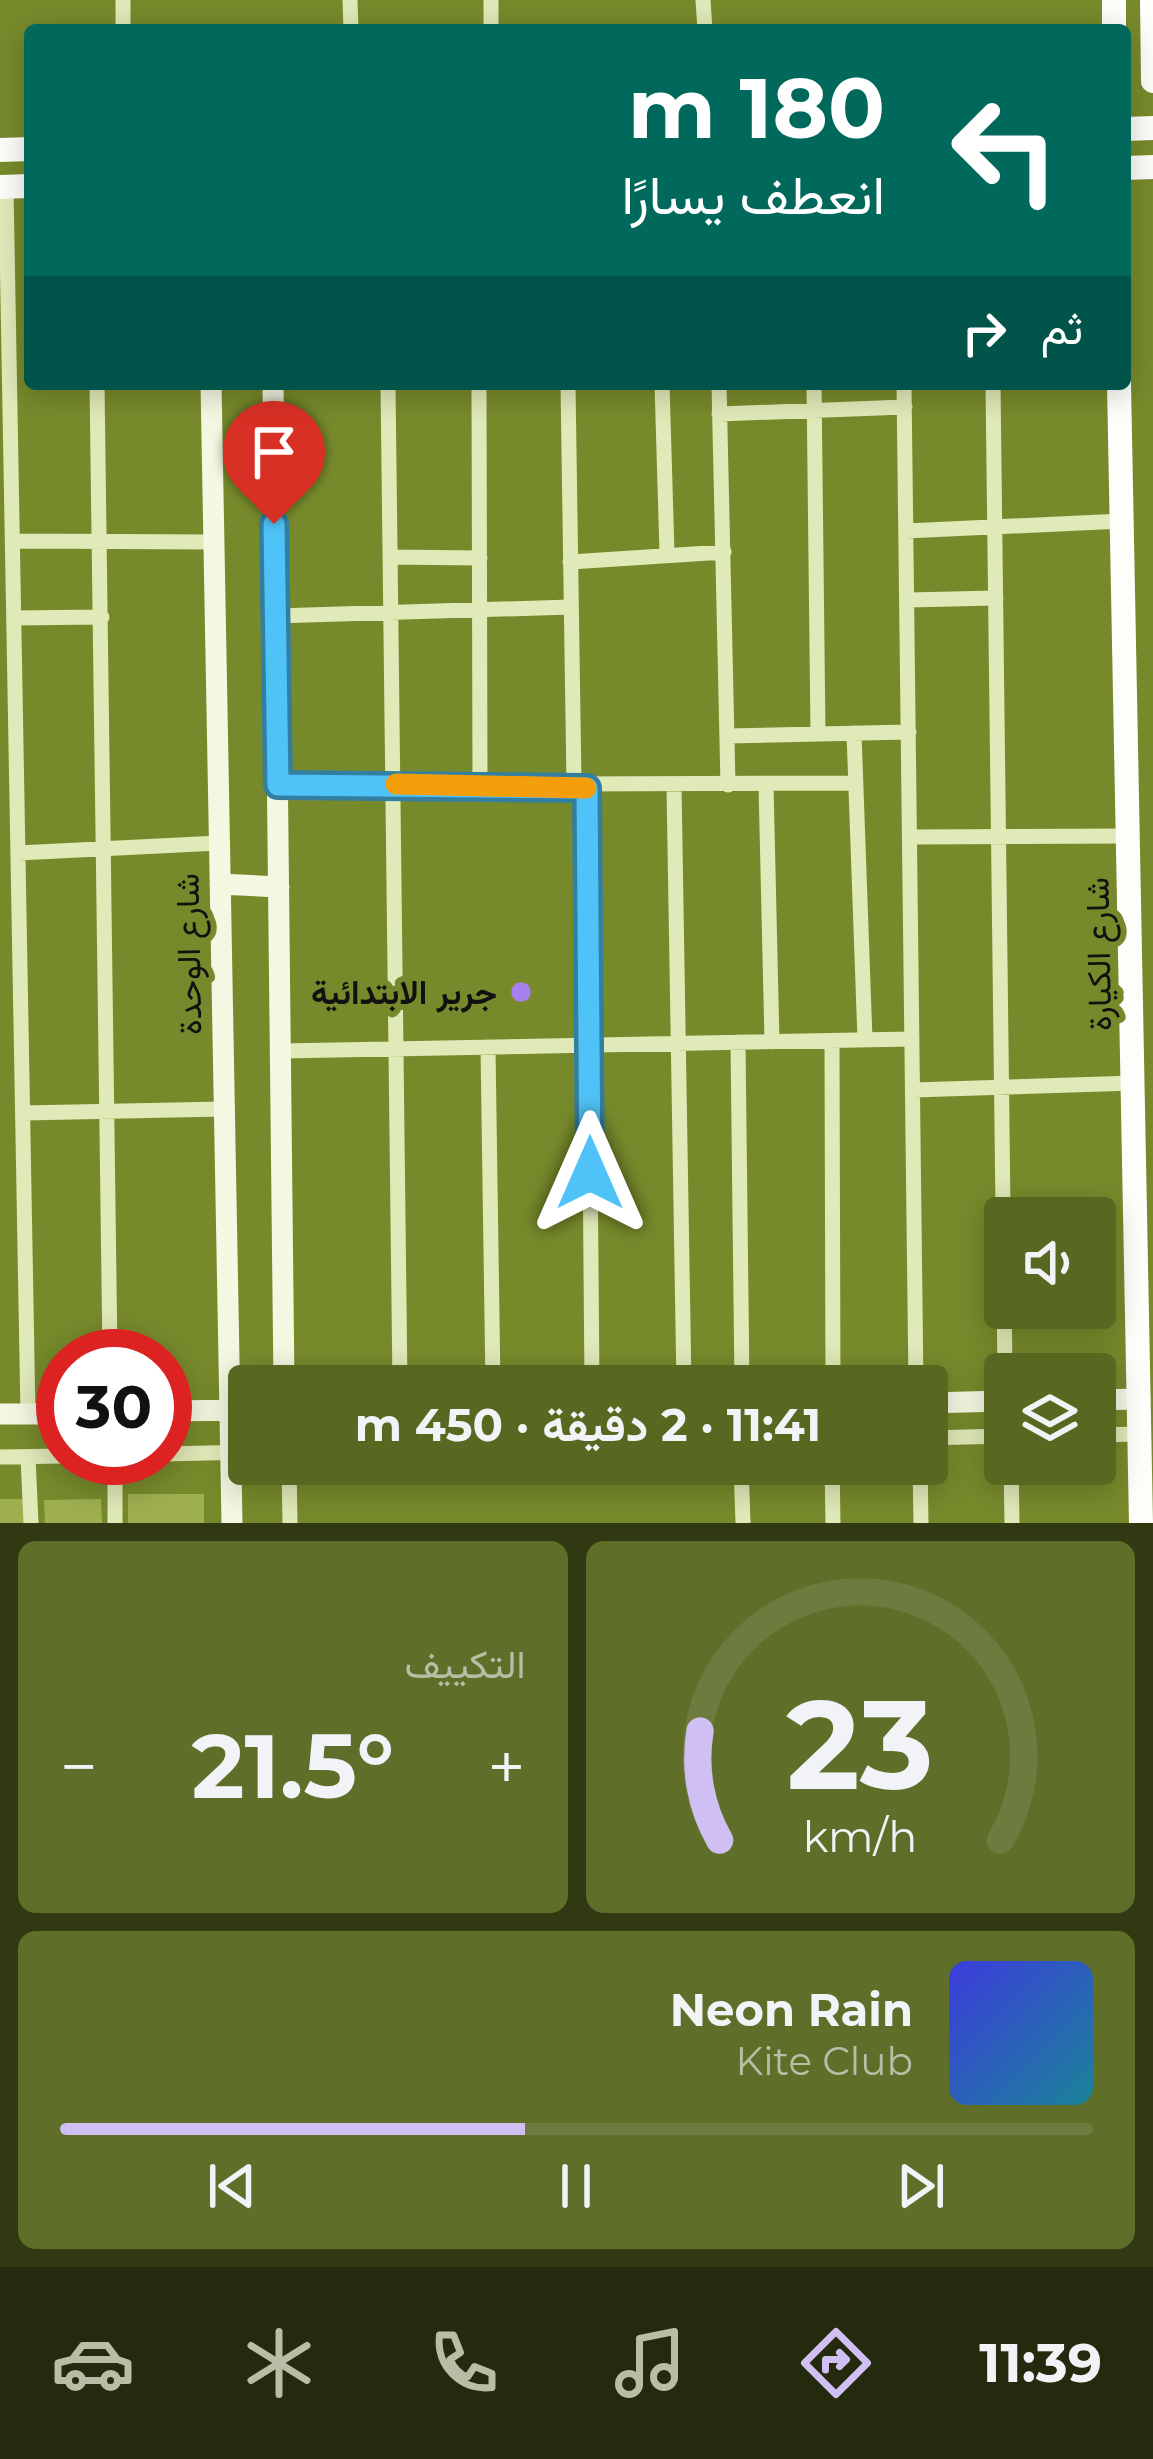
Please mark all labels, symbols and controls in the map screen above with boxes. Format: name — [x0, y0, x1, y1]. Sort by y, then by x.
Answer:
text: 180 m — [628, 57, 885, 159]
icon: left — [927, 72, 1083, 228]
text: انعطف يسارًا — [622, 162, 885, 228]
icon: right — [951, 300, 1017, 366]
text: ثم — [1041, 300, 1083, 355]
pin — [223, 401, 325, 524]
icon: arrive — [241, 419, 307, 485]
street label: شارع الوحدة — [167, 873, 212, 1035]
street label: شارع الكيارة — [1077, 877, 1122, 1031]
place label: جرير الابتدائية — [311, 972, 497, 1013]
marker: جرير الابتدائية — [508, 979, 534, 1005]
position arrow — [527, 1110, 653, 1236]
map controls — [984, 1197, 1116, 1485]
button: sound — [984, 1197, 1116, 1329]
speed limit sign: 30 — [36, 1329, 192, 1485]
button: layers — [984, 1353, 1116, 1485]
text: 11:41 · 2 دقيقة · 450 m — [355, 1397, 821, 1452]
text: التكييف — [405, 1640, 526, 1688]
text: 23 — [786, 1668, 934, 1820]
text: 21.5° — [191, 1711, 394, 1821]
text: − — [60, 1726, 98, 1807]
text: + — [488, 1726, 525, 1807]
text: km/h — [803, 1810, 917, 1863]
text: Neon Rain — [670, 1982, 913, 2037]
text: Kite Club — [735, 2037, 913, 2085]
icon: previous — [199, 2153, 265, 2219]
icon: pause — [543, 2153, 609, 2219]
icon: next — [888, 2153, 954, 2219]
icon: car — [51, 2321, 135, 2405]
icon: climate — [237, 2321, 321, 2405]
icon: phone — [422, 2321, 506, 2405]
icon: music — [608, 2321, 692, 2405]
icon: directions — [794, 2321, 878, 2405]
text: 11:39 — [979, 2330, 1102, 2396]

